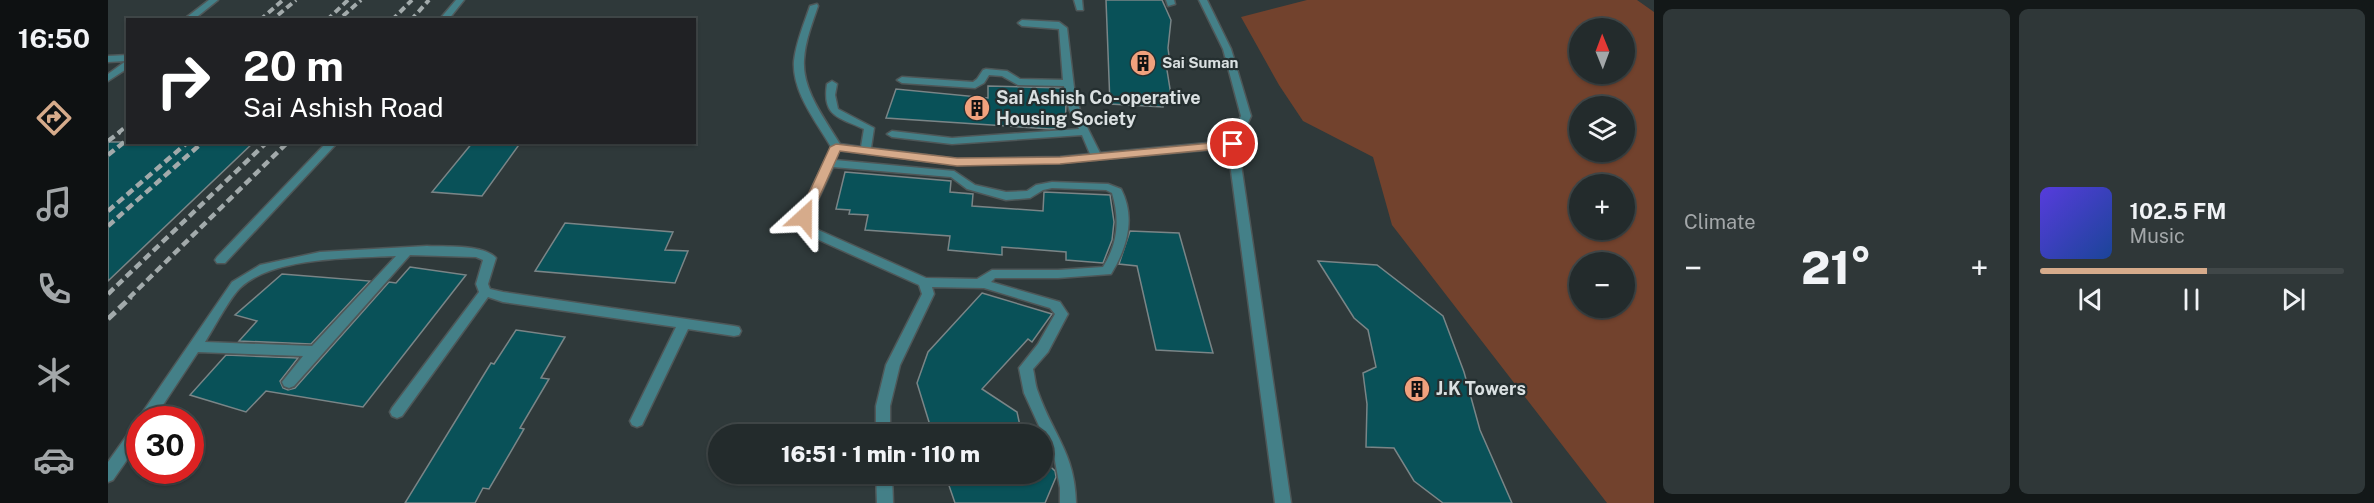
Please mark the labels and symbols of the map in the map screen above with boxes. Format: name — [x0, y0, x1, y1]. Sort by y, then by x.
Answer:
north arrow — [1569, 18, 1635, 84]
building icon: Sai Suman — [1128, 48, 1158, 78]
place label: Sai Suman — [1162, 54, 1238, 71]
place label: Sai Ashish Co-operative Housing Society — [996, 87, 1201, 129]
building icon: Sai Ashish Co-operative Housing Society — [962, 93, 992, 123]
pin — [1207, 118, 1258, 169]
position arrow — [772, 185, 836, 249]
building icon: J.K Towers — [1402, 374, 1432, 404]
place label: J.K Towers — [1436, 378, 1526, 399]
speed limit sign: 30 — [126, 406, 204, 484]

